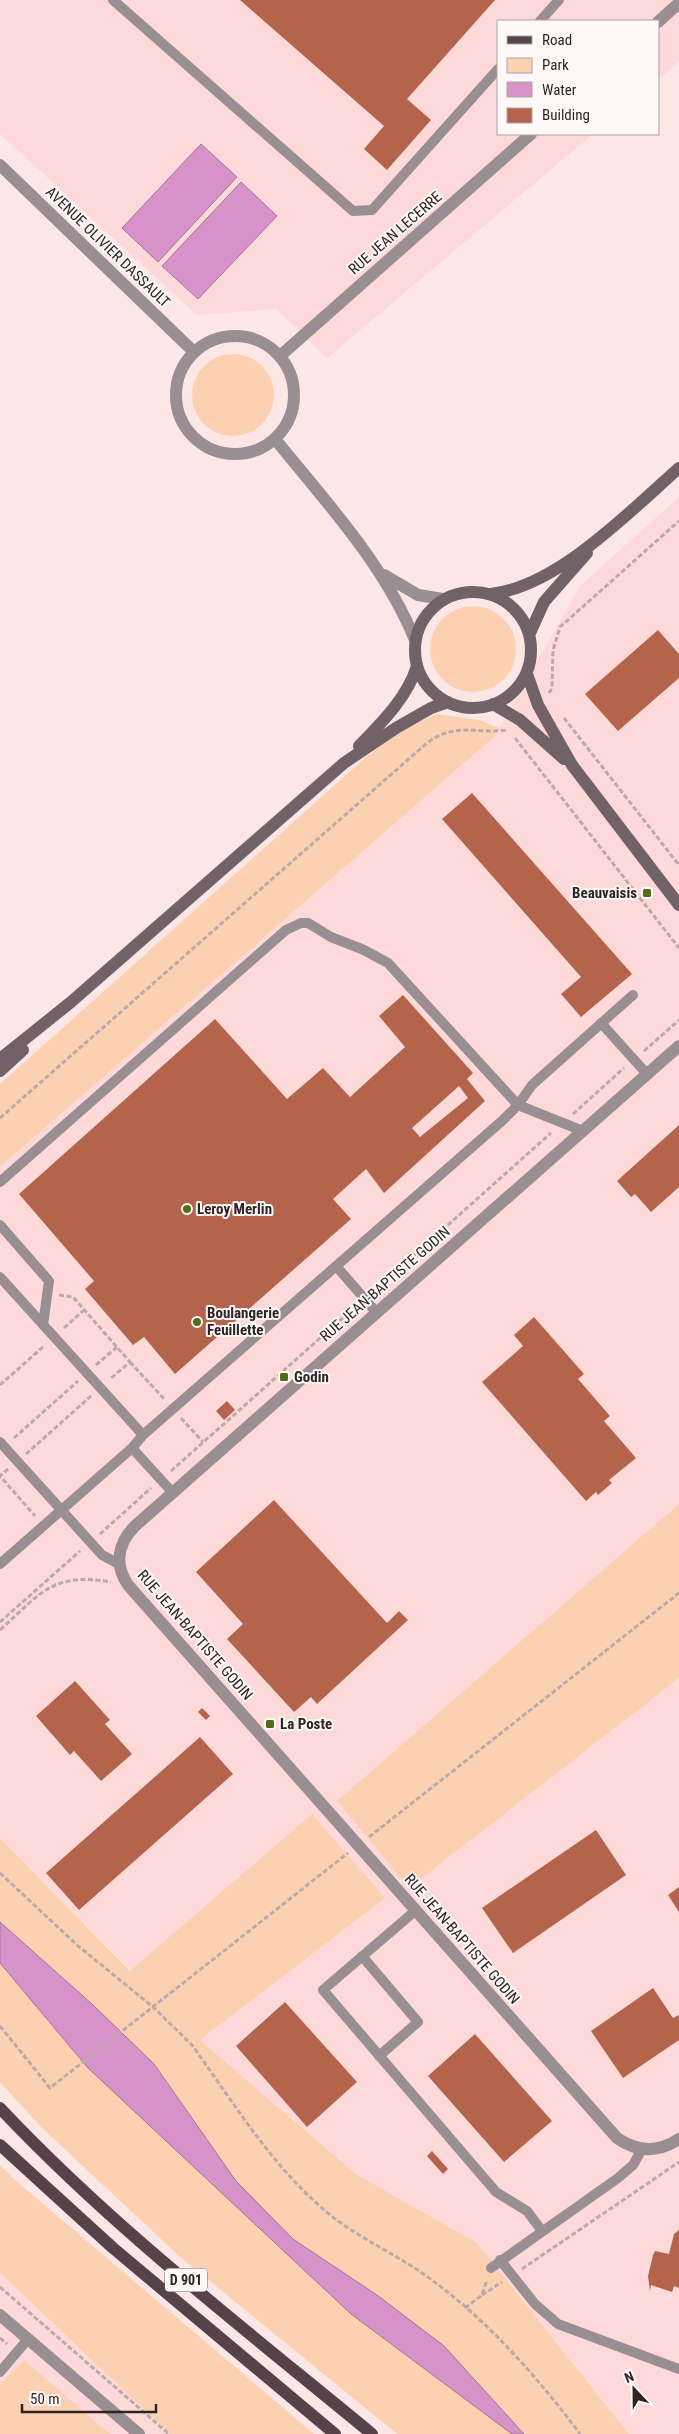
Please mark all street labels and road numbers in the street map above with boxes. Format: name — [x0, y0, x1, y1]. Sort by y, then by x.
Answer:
street label: AVENUE OLIVIER DASSAULT — [42, 183, 174, 311]
street label: RUE JEAN LECERRE — [345, 188, 445, 278]
street label: RUE JEAN-BAPTISTE GODIN — [316, 1223, 454, 1345]
street label: RUE JEAN-BAPTISTE GODIN — [134, 1566, 256, 1704]
street label: RUE JEAN-BAPTISTE GODIN — [401, 1870, 523, 2008]
road number: D 901 — [165, 2268, 207, 2292]

